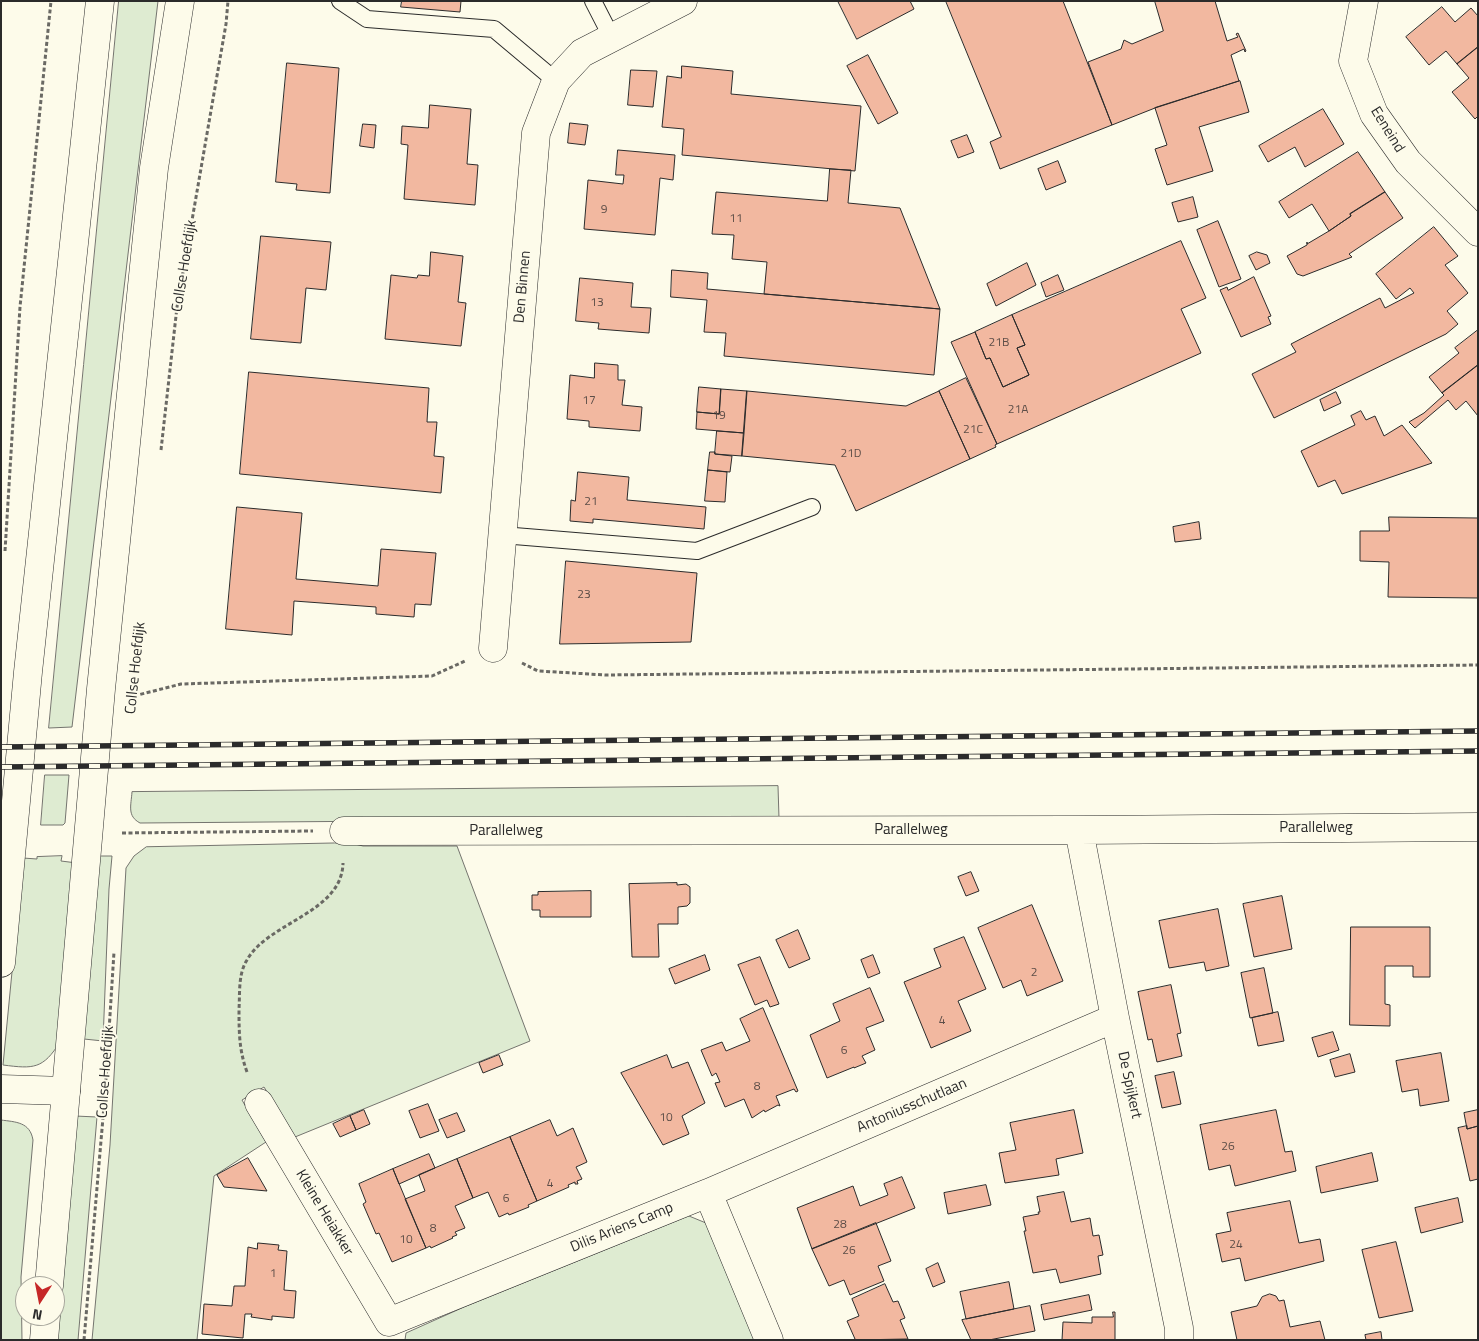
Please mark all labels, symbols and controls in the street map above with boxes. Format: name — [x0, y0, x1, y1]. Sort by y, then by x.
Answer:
street label: Eeneind — [1366, 104, 1408, 156]
house number: 9 — [601, 203, 607, 217]
house number: 11 — [729, 212, 743, 226]
street label: Collse Hoefdijk — [169, 219, 201, 313]
street label: Den Binnen — [511, 250, 535, 324]
house number: 13 — [590, 296, 604, 310]
house number: 21B — [989, 336, 1009, 350]
house number: 17 — [582, 394, 596, 408]
house number: 21A — [1008, 403, 1028, 417]
house number: 19 — [712, 409, 726, 423]
house number: 21C — [963, 423, 983, 437]
house number: 21D — [840, 447, 862, 461]
house number: 21 — [584, 495, 598, 509]
house number: 23 — [577, 588, 591, 602]
street label: Collse Hoefdijk — [122, 621, 150, 715]
street label: Parallelweg — [1279, 819, 1353, 837]
street label: Parallelweg — [874, 821, 948, 839]
street label: Parallelweg — [469, 822, 543, 840]
house number: 2 — [1031, 966, 1037, 980]
house number: 4 — [939, 1014, 945, 1028]
street label: Collse Hoefdijk — [94, 1025, 118, 1119]
house number: 6 — [841, 1044, 847, 1058]
street label: De Spijkert — [1113, 1050, 1145, 1120]
street label: Antoniusschutlaan — [854, 1075, 970, 1137]
house number: 8 — [754, 1080, 760, 1094]
house number: 10 — [659, 1111, 673, 1125]
house number: 26 — [1221, 1140, 1235, 1154]
street label: Kleine Heiakker — [291, 1167, 357, 1259]
house number: 4 — [547, 1177, 553, 1191]
house number: 6 — [503, 1192, 509, 1206]
street label: Dilis Ariens Camp — [568, 1199, 676, 1257]
house number: 28 — [833, 1218, 847, 1232]
house number: 8 — [430, 1222, 436, 1236]
house number: 10 — [399, 1233, 413, 1247]
house number: 24 — [1229, 1238, 1243, 1252]
house number: 26 — [842, 1244, 856, 1258]
house number: 1 — [270, 1267, 276, 1281]
north arrow — [15, 1276, 65, 1326]
text: N — [30, 1304, 44, 1326]

